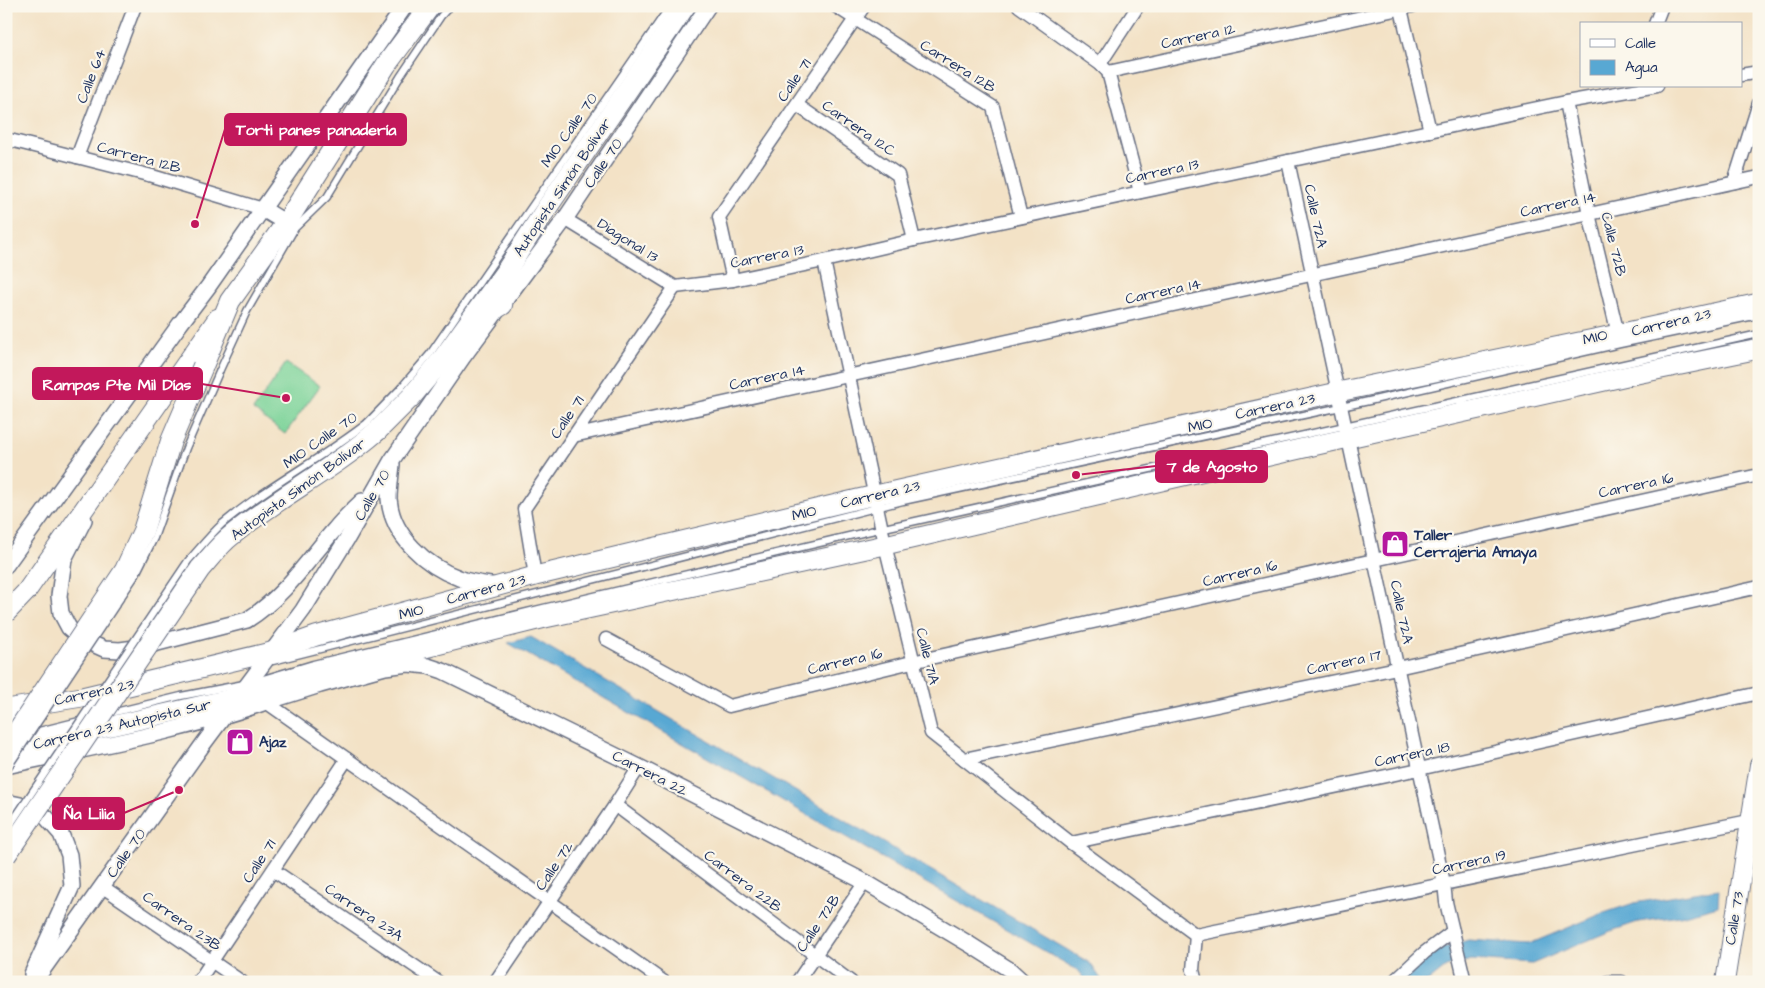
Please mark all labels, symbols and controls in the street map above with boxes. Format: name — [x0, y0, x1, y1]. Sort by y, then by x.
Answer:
street label: Carrera 12 — [1159, 18, 1238, 55]
legend — [1580, 22, 1742, 88]
text: Calle — [1625, 33, 1656, 54]
street label: Carrera 12B — [916, 35, 1000, 98]
street label: Calle 64 — [72, 46, 111, 106]
street label: Calle 71 — [772, 54, 817, 106]
text: Agua — [1625, 57, 1658, 79]
street label: MIO Calle 70 — [536, 88, 603, 172]
street label: Carrera 12C — [817, 95, 900, 162]
callout: Torti panes panadería — [225, 114, 406, 145]
street label: Autopista Simón Bolívar — [508, 114, 617, 261]
text: Torti panes panadería — [235, 119, 397, 141]
street label: Calle 70 — [579, 134, 628, 192]
street label: Carrera 12B — [95, 136, 183, 179]
street label: Carrera 13 — [1124, 153, 1201, 189]
street label: Calle 72A — [1299, 182, 1333, 250]
street label: Carrera 14 — [1518, 186, 1598, 223]
street label: Calle 72B — [1595, 210, 1632, 279]
street label: Diagonal 13 — [592, 213, 663, 269]
street label: Carrera 13 — [729, 239, 806, 274]
street label: Carrera 14 — [1123, 273, 1203, 310]
street label: Carrera 23 — [1629, 303, 1713, 342]
street label: MIO — [1581, 324, 1610, 351]
street label: Carrera 14 — [727, 359, 807, 396]
callout: Rampas Pte Mil Días — [33, 368, 202, 399]
text: Rampas Pte Mil Días — [43, 374, 191, 396]
street label: Carrera 23 — [1233, 388, 1317, 425]
street label: Calle 71 — [545, 391, 590, 443]
street label: MIO Calle 70 — [279, 407, 362, 474]
street label: MIO — [1186, 413, 1214, 438]
street label: Autopista Simón Bolívar — [226, 433, 370, 546]
callout: 7 de Agosto — [1156, 451, 1267, 482]
text: 7 de Agosto — [1166, 456, 1258, 480]
street label: Calle 70 — [349, 465, 396, 525]
street label: Carrera 16 — [1597, 467, 1676, 504]
street label: Carrera 23 — [838, 475, 922, 514]
street label: MIO — [790, 500, 819, 527]
place label: Taller Cerrajeria Amaya — [1413, 525, 1537, 564]
shop icon: Taller Cerrajeria Amaya — [1380, 529, 1410, 559]
street label: Carrera 16 — [1201, 555, 1280, 592]
street label: Carrera 23 — [444, 569, 528, 610]
street label: Calle 72A — [1385, 578, 1419, 646]
street label: MIO — [397, 599, 426, 626]
street label: Calle 71A — [910, 626, 945, 687]
street label: Carrera 16 — [806, 643, 885, 680]
street label: Carrera 17 — [1305, 644, 1383, 681]
street label: Carrera 23 — [52, 674, 136, 711]
street label: Carrera 23 Autopista Sur — [31, 694, 213, 755]
shop icon: Ajaz — [225, 727, 255, 757]
place label: Ajaz — [259, 732, 287, 753]
street label: Carrera 18 — [1373, 736, 1452, 773]
street label: Carrera 22 — [608, 745, 691, 802]
callout: Ña Lilia — [53, 798, 124, 829]
text: Ña Lilia — [63, 803, 115, 825]
street label: Calle 70 — [102, 824, 151, 882]
street label: Calle 71 — [237, 835, 281, 887]
street label: Calle 72 — [530, 837, 579, 895]
street label: Carrera 19 — [1430, 844, 1508, 881]
street label: Carrera 22B — [699, 845, 786, 918]
street label: Carrera 23A — [320, 878, 407, 947]
street label: Carrera 23B — [138, 887, 226, 957]
street label: Calle 73 — [1720, 889, 1749, 946]
street label: Calle 72B — [791, 890, 846, 956]

